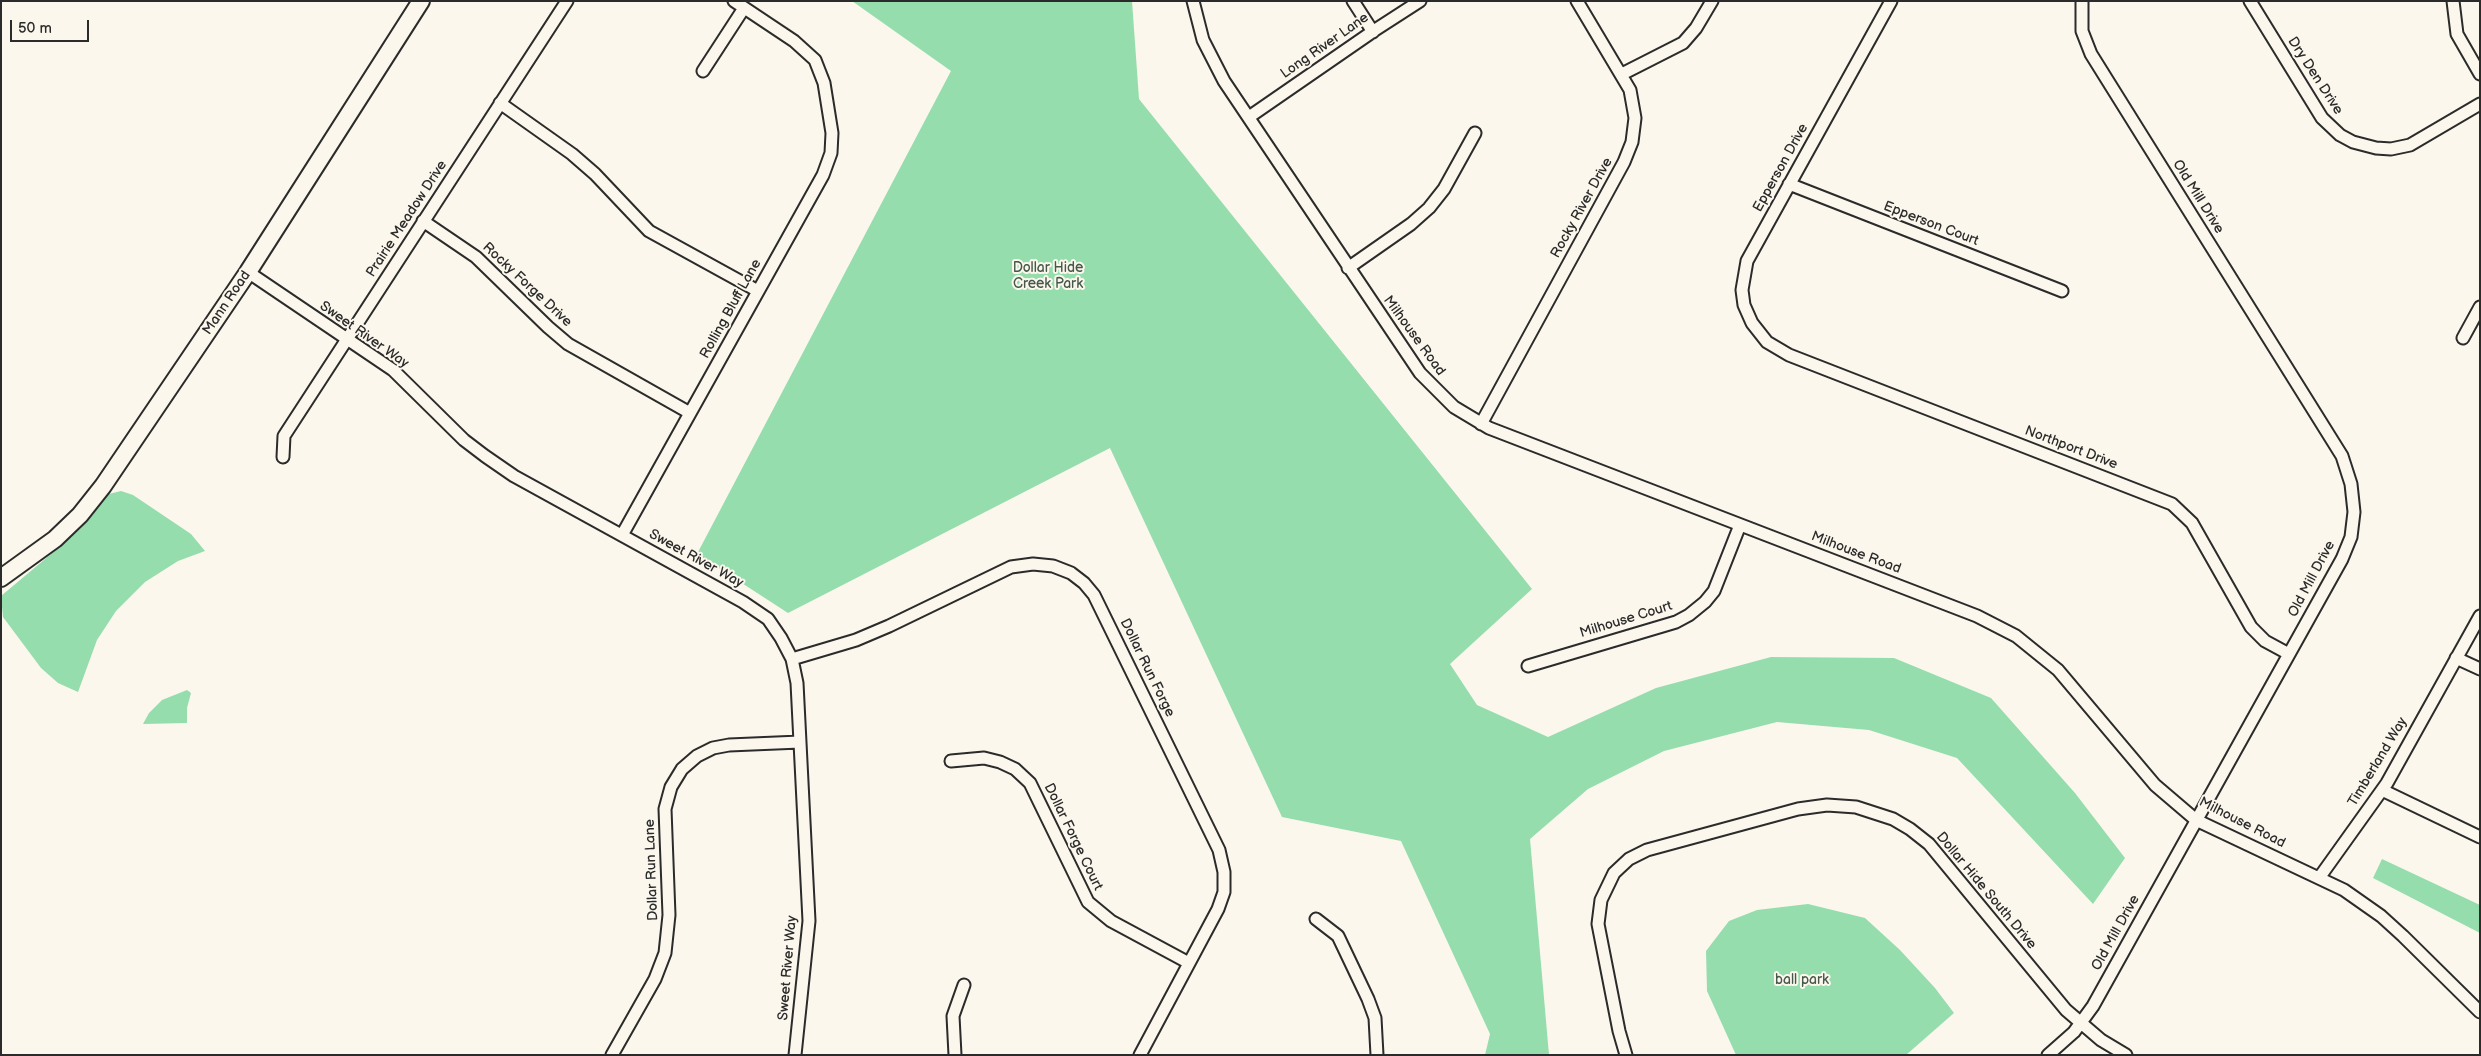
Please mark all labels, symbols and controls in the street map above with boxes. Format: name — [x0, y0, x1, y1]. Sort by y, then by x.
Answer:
street label: Long River Lane — [1278, 9, 1372, 83]
scale bar — [12, 10, 91, 42]
text: 50 m — [18, 19, 52, 38]
street label: Dry Den Drive — [2284, 34, 2346, 118]
street label: Epperson Drive — [1750, 121, 1812, 215]
street label: Rocky River Drive — [1548, 155, 1616, 261]
street label: Old Mill Drive — [2169, 157, 2227, 237]
street label: Prairie Meadow Drive — [363, 158, 451, 280]
street label: Epperson Court — [1881, 198, 1981, 250]
street label: Rocky Forge Drive — [479, 239, 575, 331]
street label: Rolling Bluff Lane — [697, 256, 765, 362]
park label: Dollar Hide Creek Park — [1013, 260, 1083, 292]
street label: Mann Road — [200, 268, 254, 338]
street label: Milhouse Road — [1379, 293, 1449, 379]
street label: Sweet River Way — [316, 298, 412, 372]
street label: Northport Drive — [2022, 423, 2120, 473]
street label: Sweet River Way — [646, 526, 746, 592]
street label: Milhouse Road — [1809, 528, 1903, 578]
street label: Old Mill Drive — [2285, 538, 2339, 620]
street label: Milhouse Court — [1578, 598, 1674, 642]
street label: Dollar Run Forge — [1116, 616, 1178, 720]
street label: Timberland Way — [2345, 714, 2411, 810]
street label: Dollar Forge Court — [1040, 781, 1106, 893]
street label: Milhouse Road — [2196, 794, 2288, 852]
street label: Dollar Run Lane — [642, 819, 662, 921]
street label: Dollar Hide South Drive — [1932, 829, 2040, 953]
street label: Old Mill Drive — [2088, 892, 2144, 974]
street label: Sweet River Way — [775, 915, 801, 1021]
park label: ball park — [1775, 972, 1829, 988]

